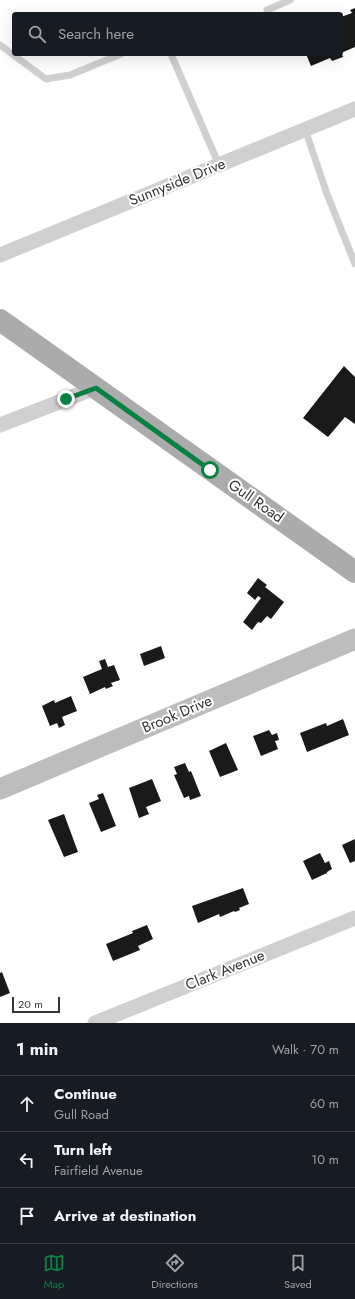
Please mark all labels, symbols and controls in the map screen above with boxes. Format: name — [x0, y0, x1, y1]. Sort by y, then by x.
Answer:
search box — [12, 12, 343, 56]
icon: search — [26, 23, 48, 45]
text: Search here — [58, 23, 134, 45]
street label: Sunnyside Drive — [125, 153, 229, 211]
route end — [57, 390, 75, 408]
route start — [201, 461, 219, 479]
street label: Gull Road — [224, 474, 288, 528]
street label: Brook Drive — [139, 689, 216, 739]
street label: Clark Avenue — [182, 944, 268, 996]
scale bar — [12, 995, 60, 1014]
text: 20 m — [18, 996, 43, 1012]
text: 1 min — [16, 1037, 58, 1061]
text: Walk · 70 m — [272, 1040, 339, 1059]
text: Continue — [54, 1083, 117, 1105]
icon: ahead — [16, 1093, 38, 1115]
text: 60 m — [310, 1094, 339, 1113]
text: Gull Road — [54, 1105, 109, 1124]
text: Turn left — [54, 1139, 112, 1161]
icon: left — [16, 1149, 38, 1171]
text: 10 m — [311, 1150, 339, 1169]
text: Fairfield Avenue — [54, 1161, 143, 1180]
icon: arrive — [16, 1205, 38, 1227]
text: Arrive at destination — [54, 1205, 196, 1227]
tab: Map — [43, 1252, 65, 1292]
tab: Directions — [151, 1252, 198, 1292]
tab: Saved — [284, 1252, 312, 1292]

